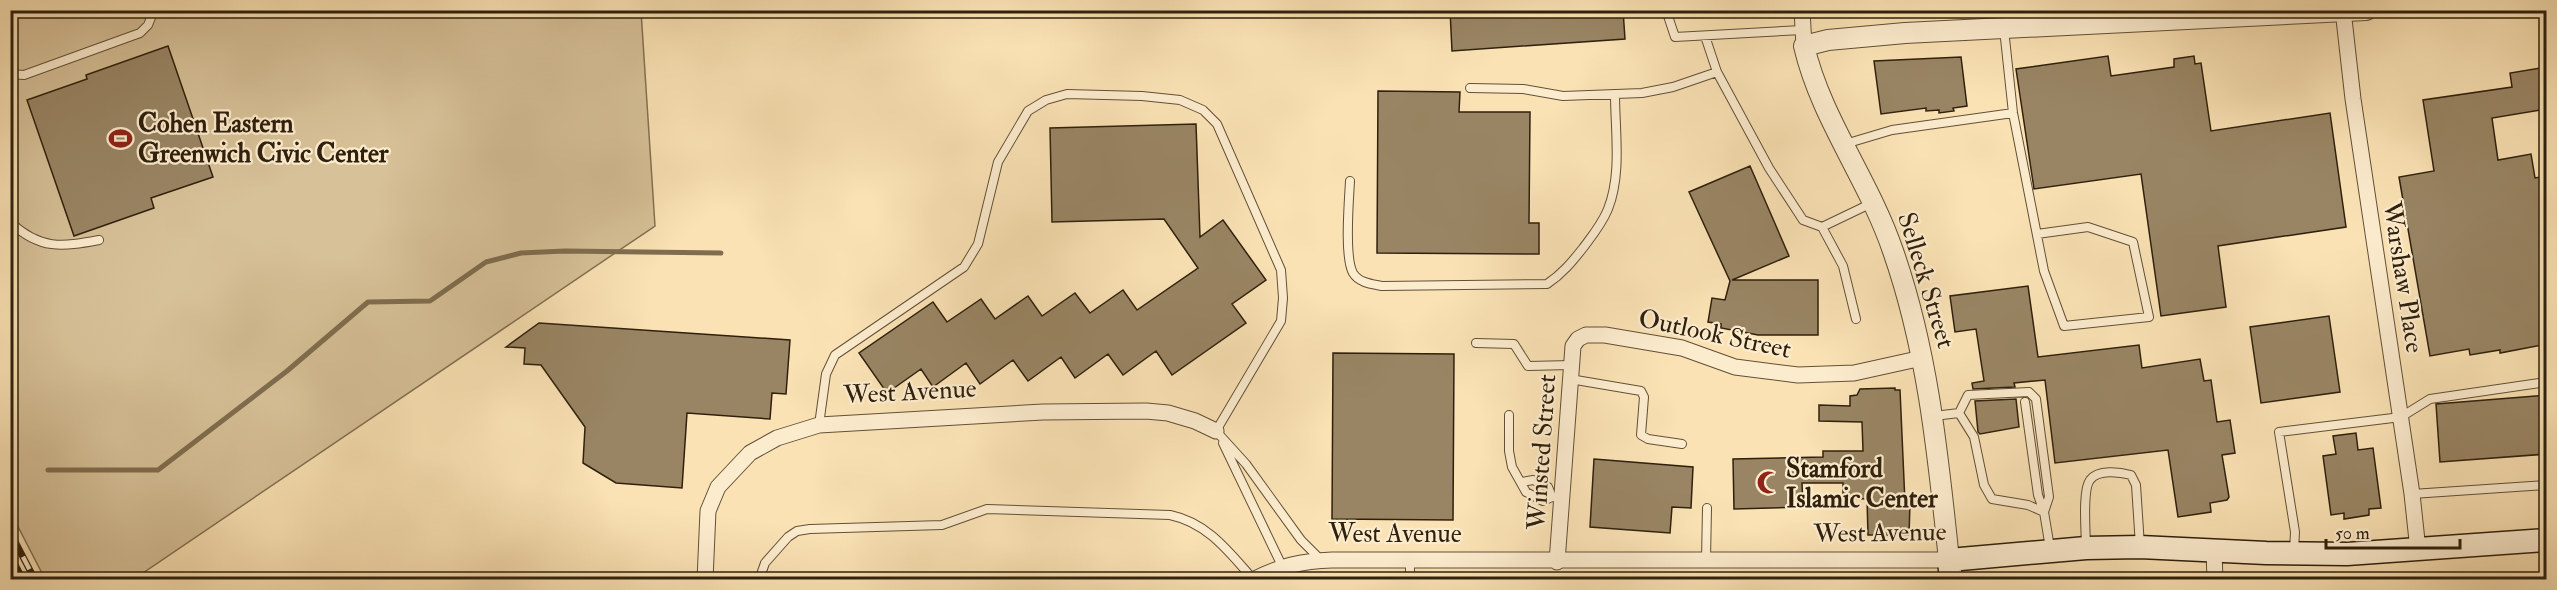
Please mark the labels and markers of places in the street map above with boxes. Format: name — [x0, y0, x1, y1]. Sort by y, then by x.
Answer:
place label: Cohen Eastern Greenwich Civic Center — [138, 108, 389, 170]
sports icon: Cohen Eastern Greenwich Civic Center — [107, 125, 133, 151]
place label: Stamford Islamic Center — [1786, 453, 1938, 515]
mosque icon: Stamford Islamic Center — [1755, 470, 1781, 496]

